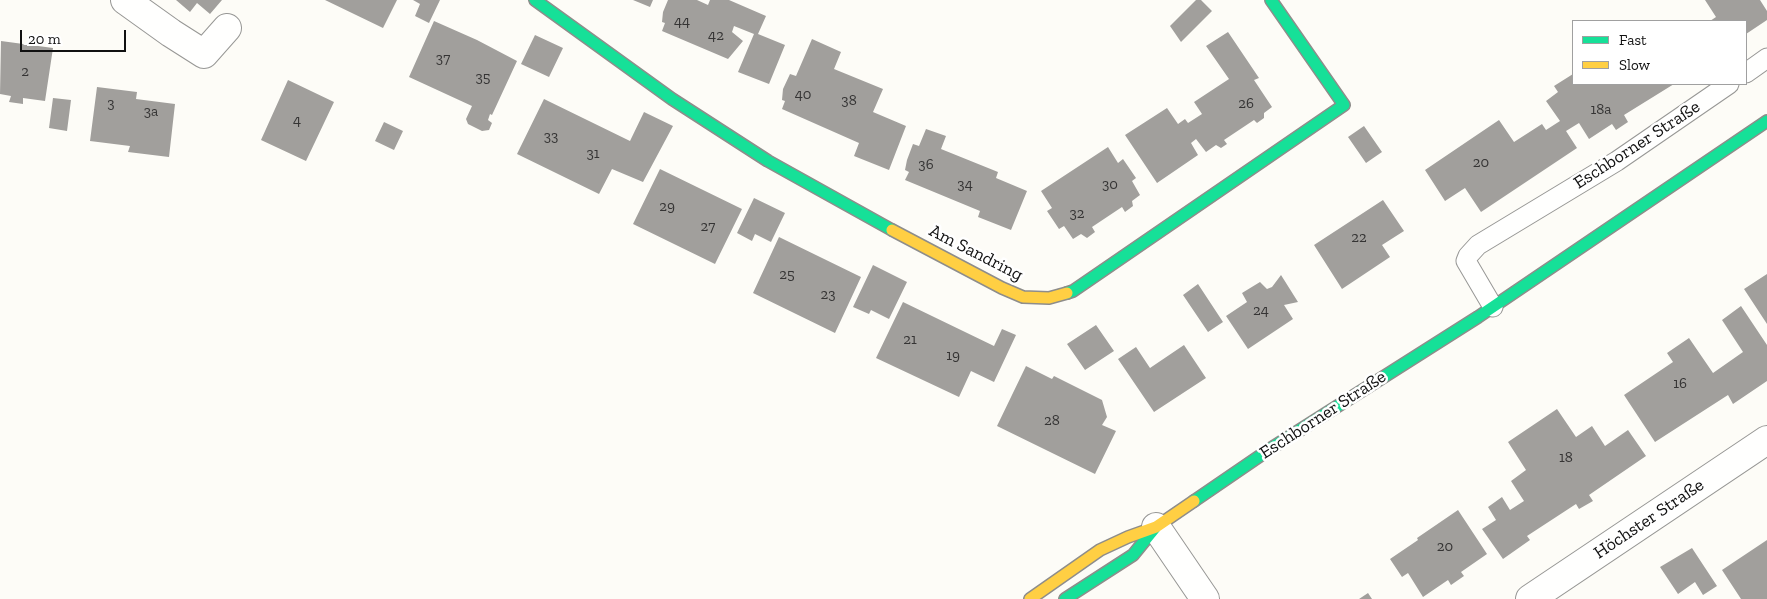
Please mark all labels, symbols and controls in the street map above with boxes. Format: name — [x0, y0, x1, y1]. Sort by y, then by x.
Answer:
house number: 44 — [674, 13, 690, 31]
scale bar — [22, 20, 129, 52]
legend — [1572, 20, 1747, 85]
house number: 42 — [708, 27, 724, 45]
text: 20 m — [28, 30, 61, 48]
text: Fast — [1619, 31, 1647, 49]
house number: 37 — [436, 50, 450, 68]
text: Slow — [1619, 56, 1650, 74]
house number: 2 — [21, 63, 29, 81]
house number: 35 — [475, 69, 491, 87]
house number: 40 — [795, 86, 811, 104]
house number: 38 — [841, 92, 857, 110]
house number: 3 — [107, 95, 115, 113]
house number: 26 — [1238, 95, 1254, 113]
street label: Eschborner Straße — [1570, 96, 1704, 194]
house number: 18a — [1590, 101, 1612, 119]
house number: 3a — [144, 103, 158, 121]
house number: 4 — [293, 112, 301, 130]
house number: 33 — [544, 128, 558, 146]
house number: 31 — [586, 145, 600, 163]
house number: 20 — [1473, 154, 1489, 172]
house number: 36 — [918, 156, 934, 174]
house number: 34 — [957, 176, 973, 194]
house number: 30 — [1102, 176, 1118, 194]
house number: 29 — [659, 198, 675, 216]
house number: 32 — [1069, 205, 1085, 223]
house number: 27 — [701, 218, 715, 236]
street label: Am Sandring — [925, 220, 1027, 286]
house number: 22 — [1351, 229, 1367, 247]
house number: 25 — [779, 266, 795, 284]
house number: 23 — [820, 286, 836, 304]
house number: 24 — [1253, 302, 1269, 320]
house number: 21 — [903, 331, 917, 349]
house number: 19 — [946, 347, 960, 365]
street label: Eschborner Straße — [1256, 366, 1390, 464]
house number: 16 — [1673, 375, 1687, 393]
house number: 28 — [1044, 412, 1060, 430]
house number: 18 — [1559, 449, 1573, 467]
street label: Höchster Straße — [1590, 474, 1708, 564]
house number: 20 — [1437, 538, 1453, 556]

